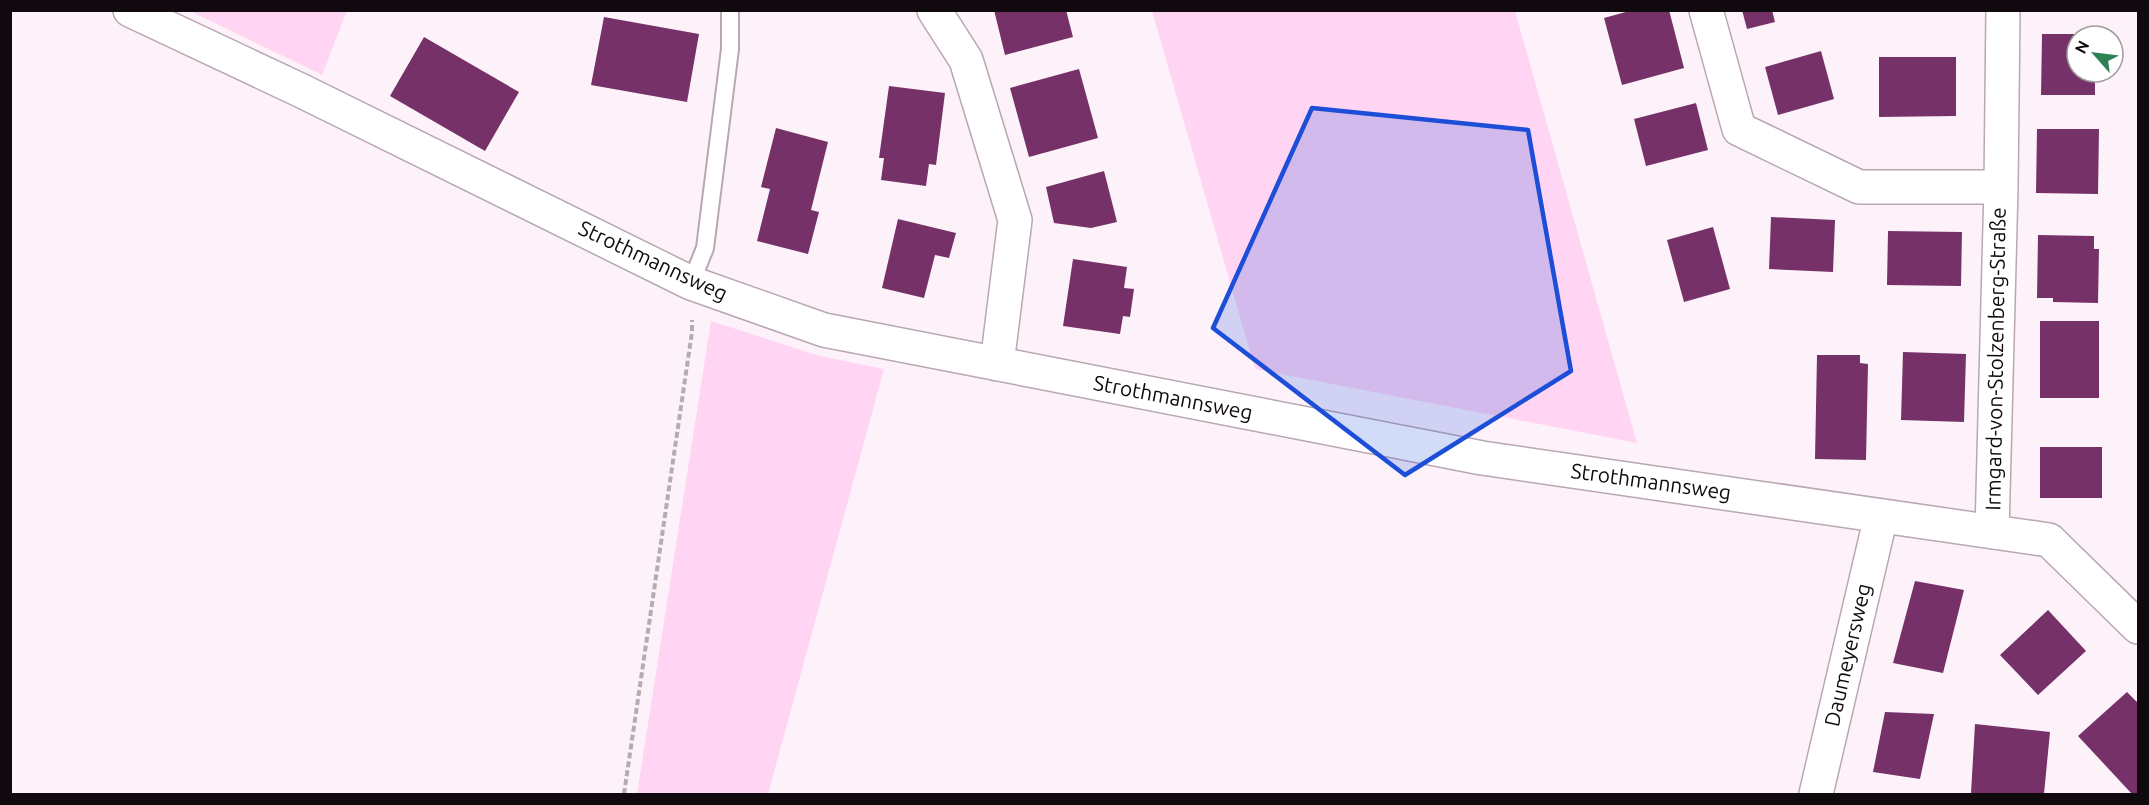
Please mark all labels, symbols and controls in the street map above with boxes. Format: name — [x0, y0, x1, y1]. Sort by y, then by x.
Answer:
north arrow — [2065, 24, 2125, 84]
text: N — [2071, 37, 2093, 56]
street label: Irmgard-von-Stolzenberg-Straße — [1980, 207, 2010, 511]
street label: Strothmannsweg — [575, 215, 732, 305]
street label: Strothmannsweg — [1092, 370, 1255, 424]
street label: Strothmannsweg — [1569, 458, 1733, 504]
street label: Daumeyersweg — [1819, 581, 1875, 729]

